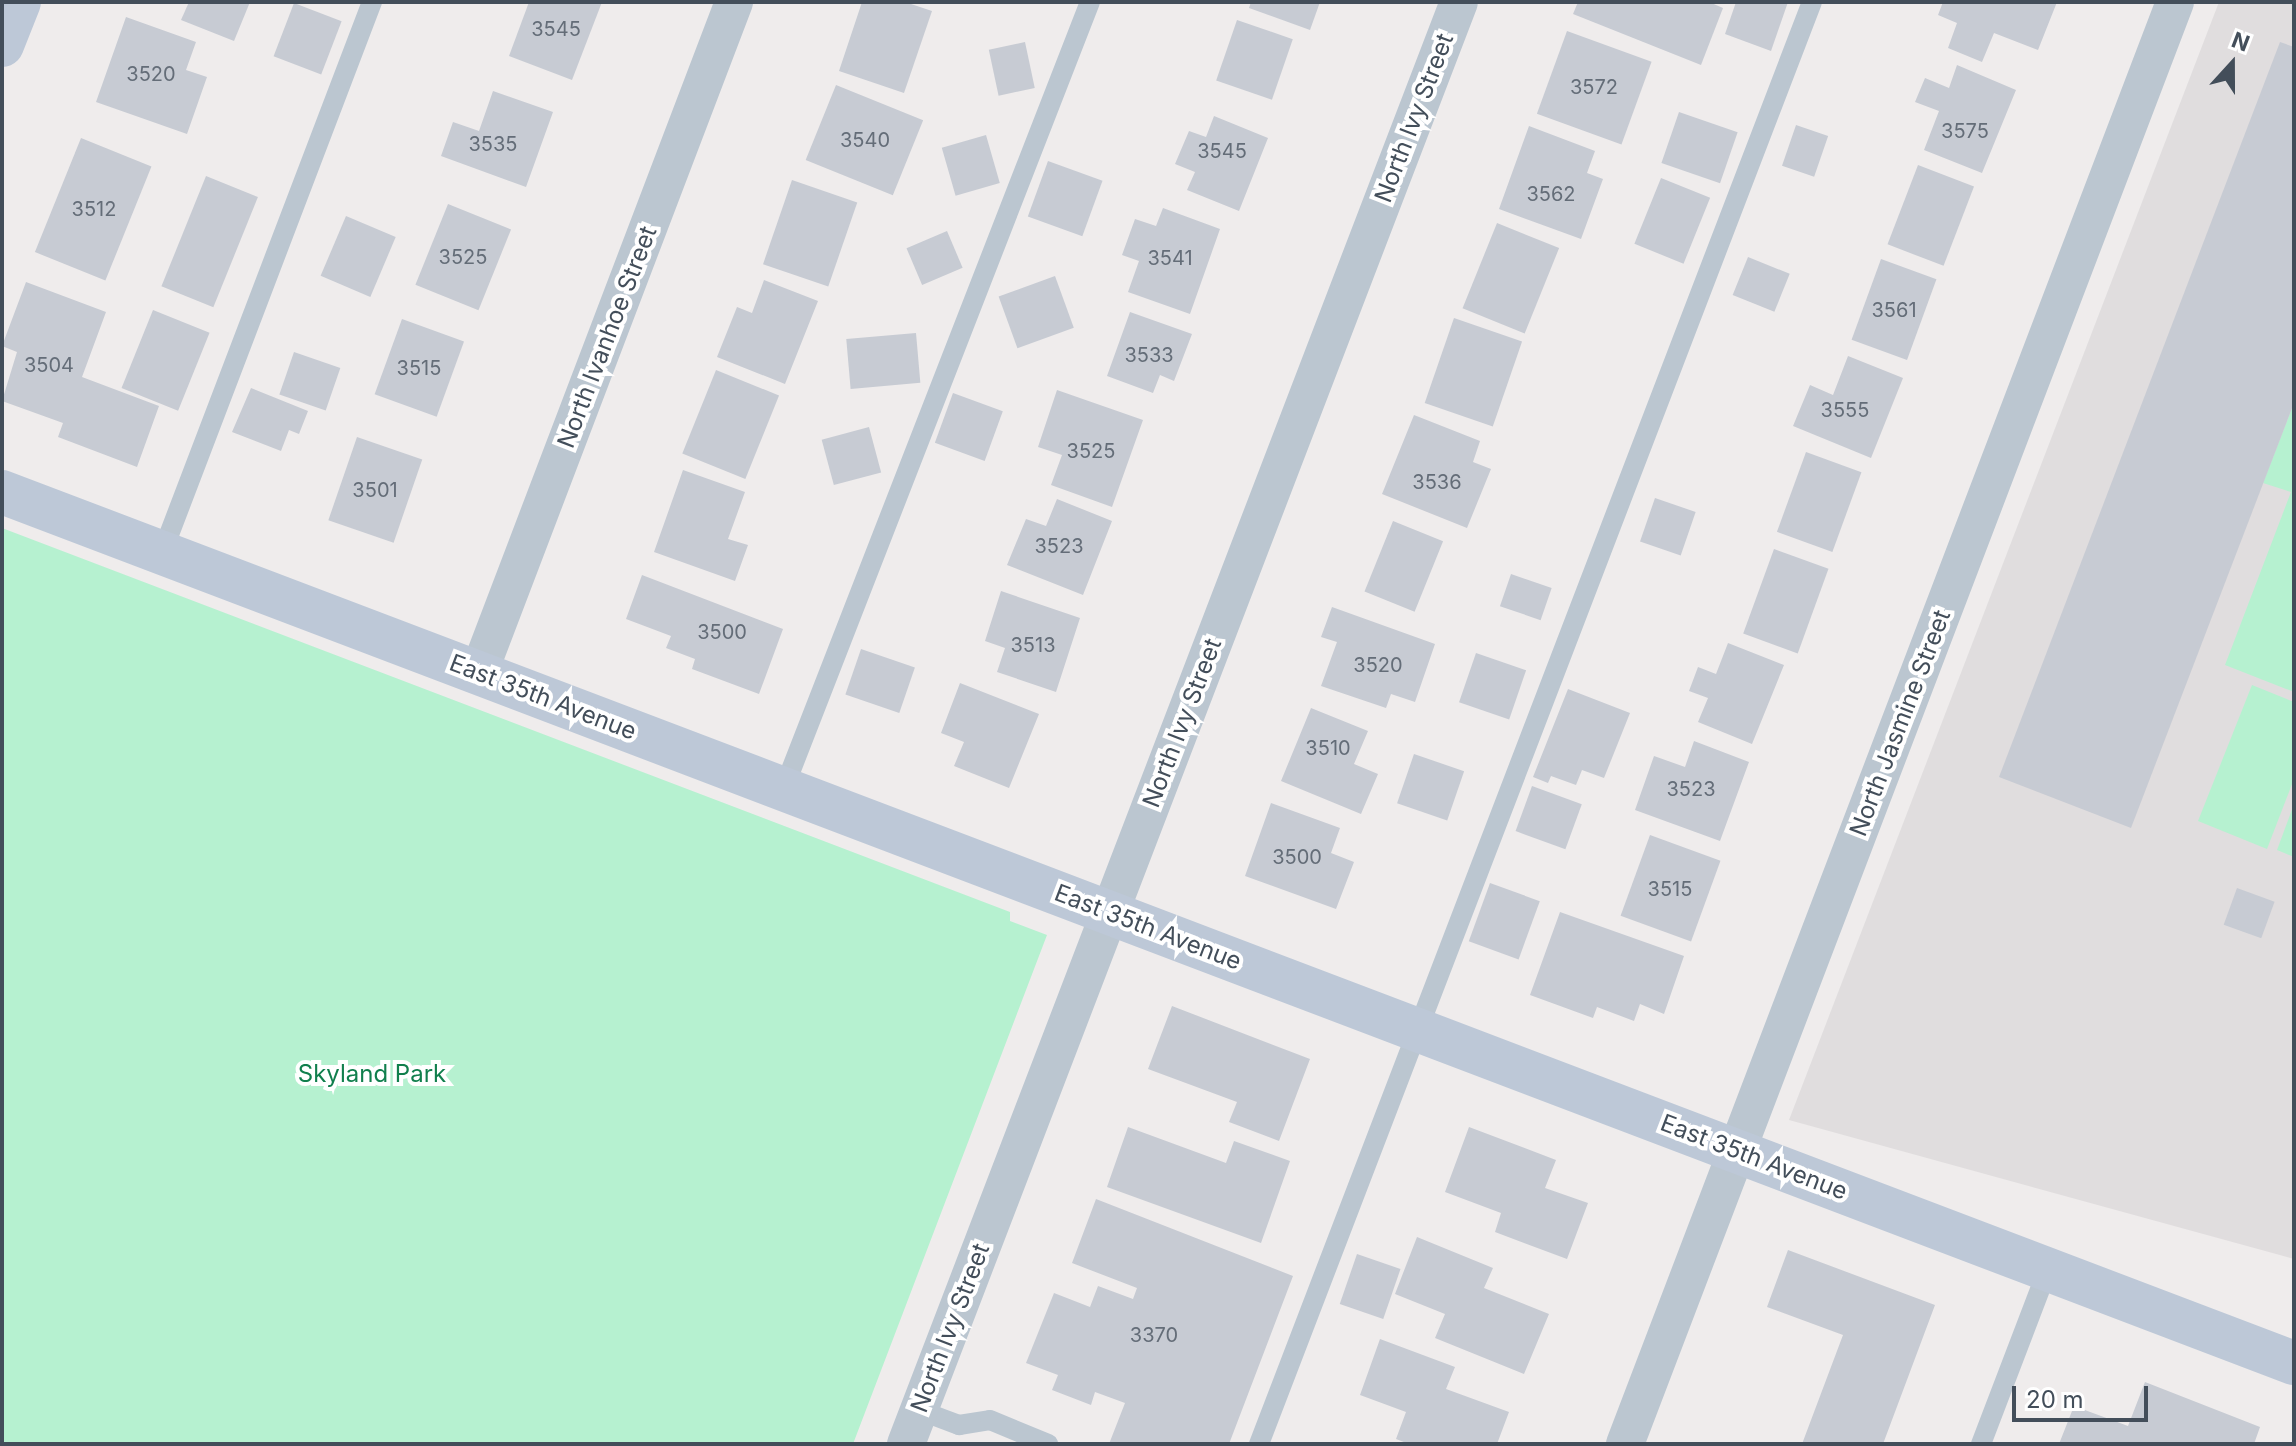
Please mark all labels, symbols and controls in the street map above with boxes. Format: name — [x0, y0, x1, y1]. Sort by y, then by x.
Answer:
house number: 3545 — [531, 17, 581, 41]
north arrow — [2192, 24, 2272, 104]
text: N — [2228, 26, 2253, 57]
street label: North Ivy Street — [1369, 29, 1459, 207]
house number: 3520 — [126, 62, 176, 86]
house number: 3572 — [1570, 75, 1618, 99]
house number: 3575 — [1941, 119, 1989, 143]
house number: 3540 — [840, 128, 890, 152]
house number: 3535 — [468, 132, 518, 156]
house number: 3545 — [1197, 139, 1247, 163]
house number: 3562 — [1526, 182, 1576, 206]
house number: 3512 — [72, 197, 116, 221]
street label: North Ivanhoe Street — [551, 222, 663, 452]
house number: 3525 — [439, 245, 487, 269]
house number: 3541 — [1147, 246, 1193, 270]
house number: 3561 — [1871, 298, 1917, 322]
house number: 3533 — [1124, 343, 1174, 367]
house number: 3504 — [24, 353, 74, 377]
house number: 3515 — [397, 356, 441, 380]
house number: 3555 — [1821, 398, 1869, 422]
house number: 3525 — [1067, 439, 1115, 463]
house number: 3536 — [1412, 470, 1462, 494]
house number: 3501 — [352, 478, 398, 502]
house number: 3523 — [1034, 534, 1084, 558]
street label: North Jasmine Street — [1844, 606, 1956, 840]
house number: 3500 — [697, 620, 747, 644]
house number: 3513 — [1010, 633, 1056, 657]
street label: North Ivy Street — [1137, 634, 1227, 812]
street label: East 35th Avenue — [446, 648, 640, 746]
house number: 3520 — [1353, 653, 1403, 677]
house number: 3510 — [1305, 736, 1351, 760]
house number: 3523 — [1666, 777, 1716, 801]
house number: 3500 — [1272, 845, 1322, 869]
house number: 3515 — [1648, 877, 1692, 901]
street label: East 35th Avenue — [1051, 878, 1245, 976]
park label: Skyland Park — [298, 1060, 446, 1088]
street label: East 35th Avenue — [1657, 1108, 1851, 1206]
street label: North Ivy Street — [905, 1239, 995, 1417]
house number: 3370 — [1130, 1323, 1178, 1347]
scale bar — [2016, 1370, 2152, 1420]
text: 20 m — [2026, 1385, 2084, 1414]

